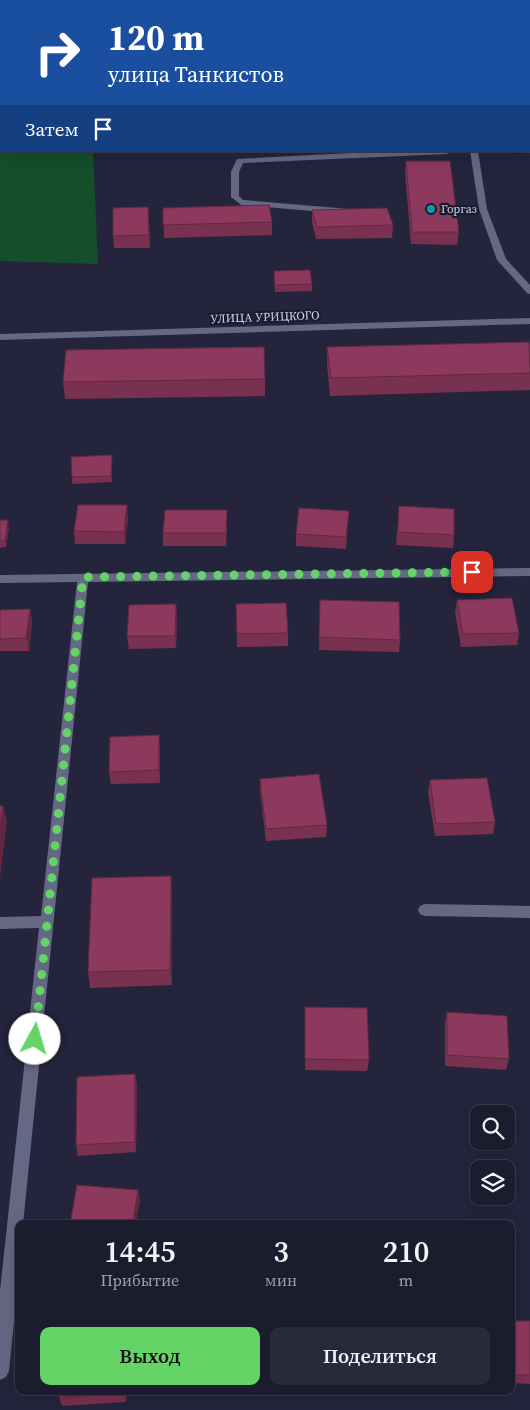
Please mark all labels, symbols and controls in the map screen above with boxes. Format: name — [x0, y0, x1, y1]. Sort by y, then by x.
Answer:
text: 120 m — [108, 14, 204, 62]
icon: right — [25, 20, 90, 85]
text: улица Танкистов — [108, 59, 284, 89]
icon: arrive — [89, 115, 117, 143]
text: Затем — [25, 116, 79, 142]
place label: Горгаз — [441, 201, 477, 217]
marker: Горгаз — [425, 203, 437, 215]
street label: УЛИЦА УРИЦКОГО — [210, 307, 320, 327]
pin — [451, 551, 493, 593]
icon: arrive — [458, 558, 486, 586]
position arrow — [8, 1012, 60, 1064]
map controls — [470, 1105, 515, 1205]
button: search — [470, 1105, 515, 1150]
button: layers — [470, 1160, 515, 1205]
text: 14:45 — [104, 1231, 176, 1272]
text: 3 — [273, 1231, 289, 1272]
text: 210 — [383, 1231, 429, 1272]
text: Прибытие — [101, 1269, 179, 1291]
text: мин — [265, 1269, 297, 1291]
text: m — [399, 1269, 413, 1291]
button: Выход — [40, 1327, 260, 1385]
button: Поделиться — [270, 1327, 490, 1385]

